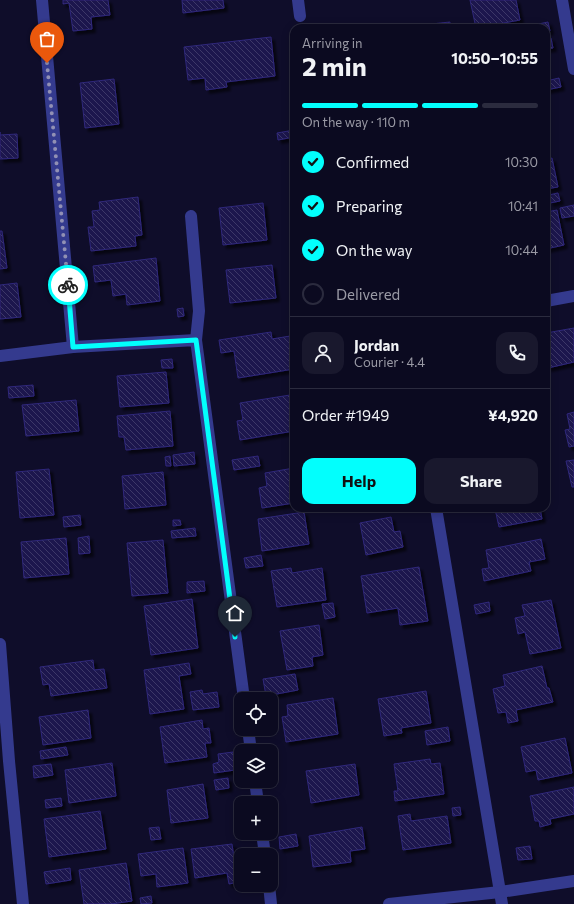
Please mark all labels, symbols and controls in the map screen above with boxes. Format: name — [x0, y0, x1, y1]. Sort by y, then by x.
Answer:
pin — [30, 22, 64, 63]
icon: bag — [36, 28, 58, 50]
text: Arriving in — [302, 35, 362, 51]
text: 10:50–10:55 — [451, 49, 538, 67]
text: 2 min — [302, 50, 367, 81]
text: On the way · 110 m — [302, 114, 410, 130]
icon: check — [302, 151, 324, 173]
text: Confirmed — [336, 153, 409, 171]
text: 10:30 — [505, 154, 538, 170]
icon: check — [302, 195, 324, 217]
text: Preparing — [336, 197, 402, 215]
text: 10:41 — [508, 198, 538, 214]
icon: check — [302, 239, 324, 261]
text: On the way — [336, 241, 413, 259]
text: 10:44 — [505, 242, 538, 258]
courier — [48, 265, 88, 305]
icon: bike — [57, 274, 79, 296]
text: Delivered — [336, 285, 400, 303]
button: person — [302, 332, 344, 374]
button: phone — [496, 332, 538, 374]
text: Jordan — [354, 336, 399, 354]
text: Courier · 4.4 — [354, 354, 425, 370]
text: Order #1949 — [302, 406, 389, 424]
text: ¥4,920 — [488, 406, 538, 424]
button: Help — [302, 458, 416, 504]
button: Share — [424, 458, 538, 504]
pin — [218, 596, 252, 637]
icon: home — [224, 602, 246, 624]
map controls — [234, 692, 278, 892]
button: locate — [234, 692, 278, 736]
button: layers — [234, 744, 278, 788]
button: + — [234, 796, 278, 840]
button: − — [234, 848, 278, 892]

